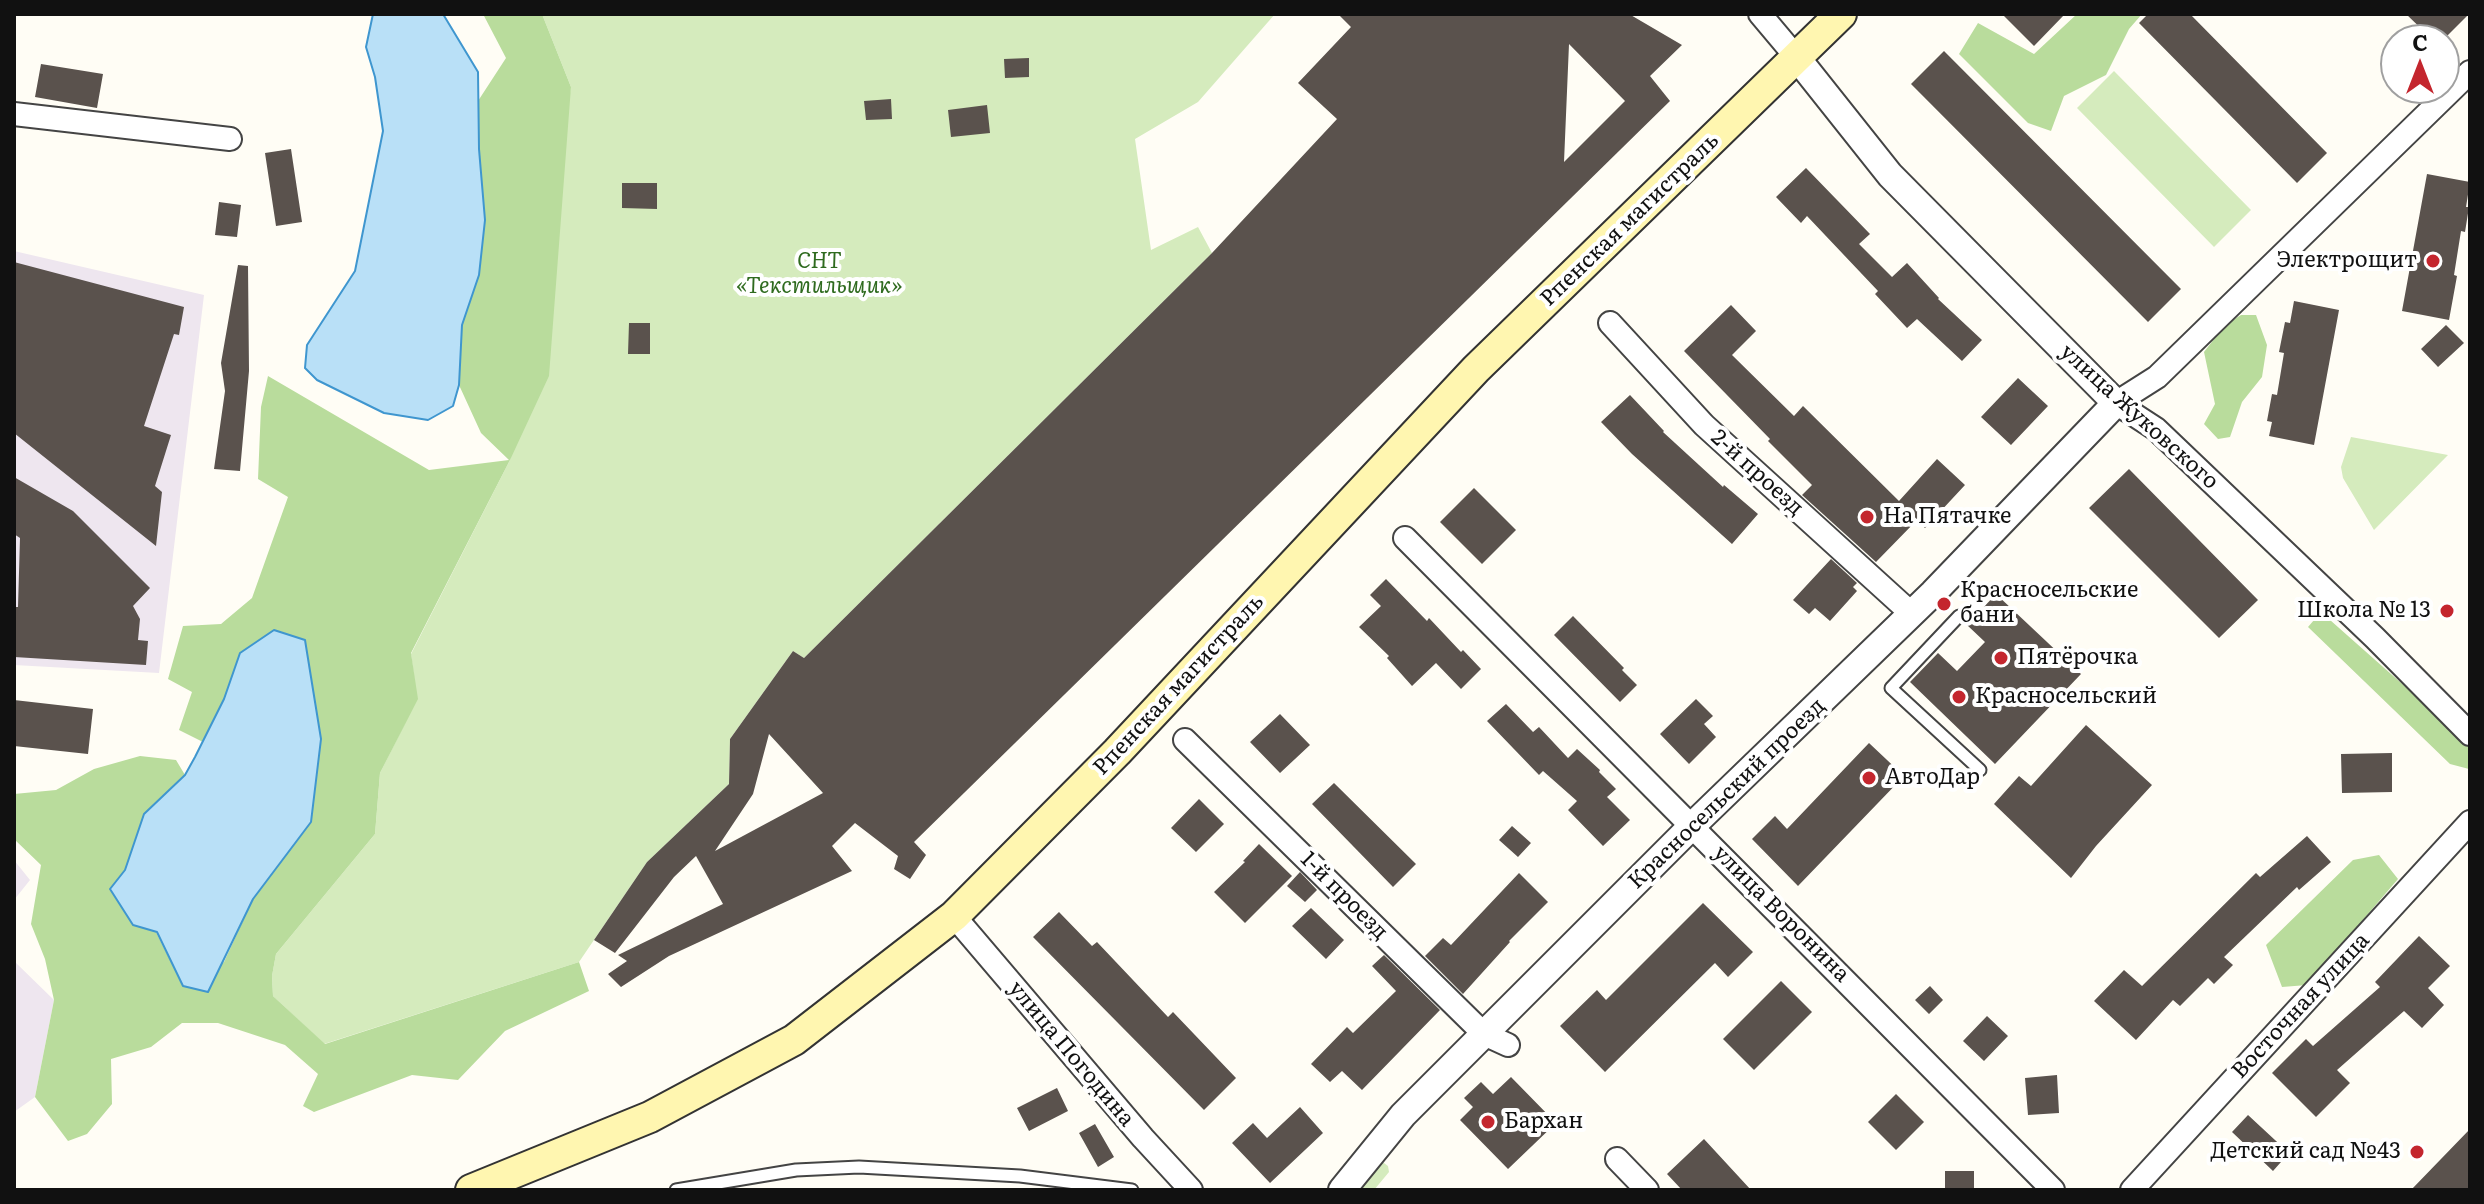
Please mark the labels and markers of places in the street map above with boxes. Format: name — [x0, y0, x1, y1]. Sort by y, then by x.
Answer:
place label: Электрощит — [2276, 248, 2417, 274]
marker: Электрощит — [2424, 252, 2442, 270]
place label: На Пятачке — [1883, 504, 2011, 530]
marker: На Пятачке — [1858, 508, 1876, 526]
place label: Красносельские бани — [1960, 578, 2138, 630]
marker: Красносельские бани — [1935, 595, 1953, 613]
place label: Школа № 13 — [2297, 598, 2431, 624]
marker: Школа № 13 — [2438, 602, 2456, 620]
place label: Пятёрочка — [2017, 645, 2138, 671]
marker: Пятёрочка — [1992, 649, 2010, 667]
place label: Красносельский — [1975, 684, 2157, 710]
marker: Красносельский — [1950, 688, 1968, 706]
place label: АвтоДар — [1885, 765, 1980, 791]
marker: АвтоДар — [1860, 769, 1878, 787]
place label: Бархан — [1504, 1109, 1583, 1135]
marker: Бархан — [1479, 1113, 1497, 1131]
place label: Детский сад №43 — [2211, 1139, 2401, 1165]
marker: Детский сад №43 — [2408, 1143, 2426, 1161]

